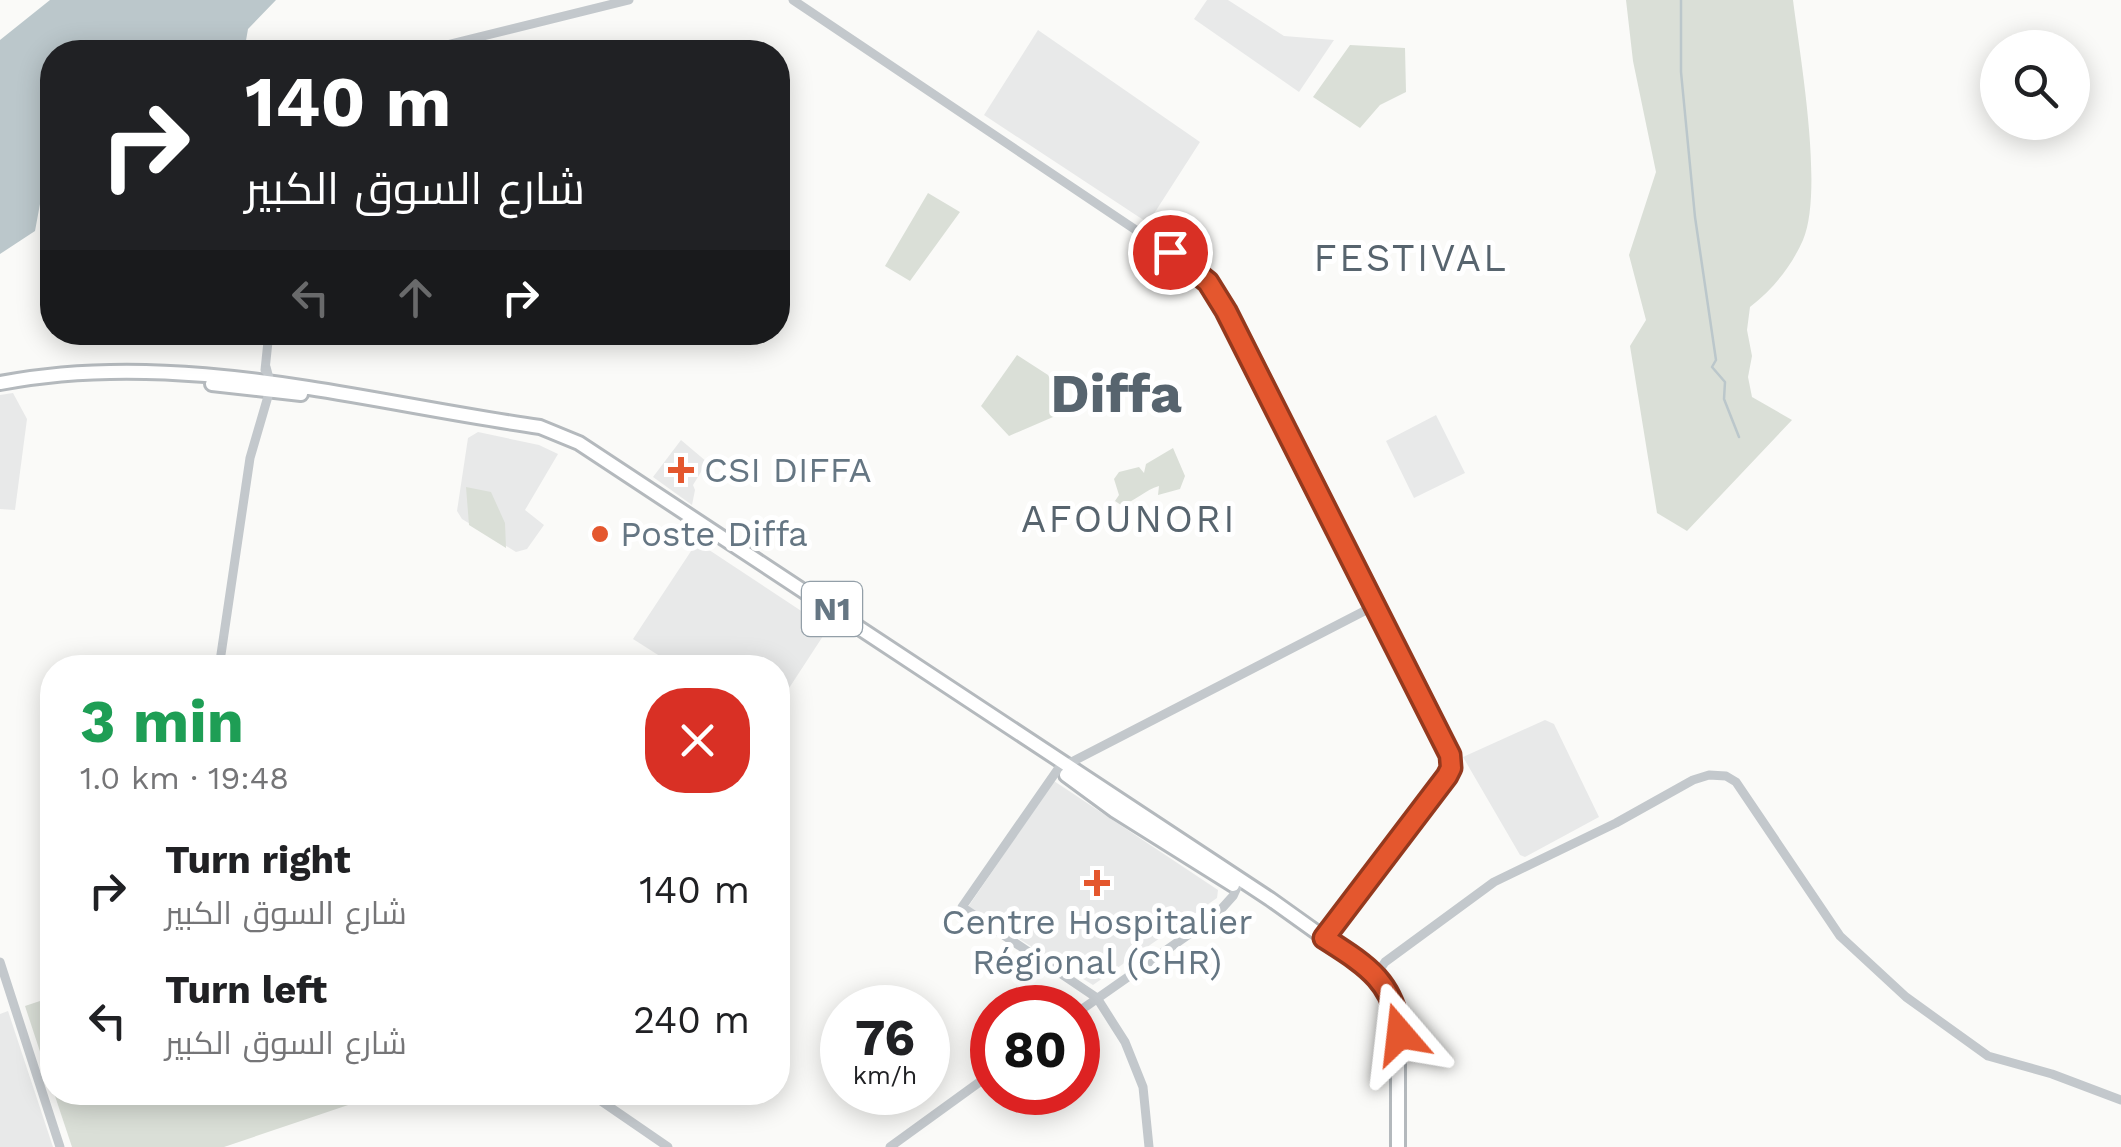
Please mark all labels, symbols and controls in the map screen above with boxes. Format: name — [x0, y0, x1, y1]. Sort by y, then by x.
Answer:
map controls — [1980, 30, 2090, 140]
button: search — [1980, 30, 2090, 140]
text: 140 m — [245, 61, 451, 143]
icon: right — [80, 80, 210, 210]
text: شارع السوق الكبير — [245, 162, 585, 215]
pin — [1128, 210, 1213, 295]
icon: arrive — [1143, 225, 1198, 280]
district label: FESTIVAL — [1314, 236, 1509, 280]
icon: left — [283, 270, 338, 325]
icon: ahead — [388, 270, 443, 325]
icon: right — [493, 270, 548, 325]
district label: Diffa — [1050, 361, 1182, 425]
place label: CSI DIFFA — [704, 449, 872, 491]
marker: CSI DIFFA — [668, 457, 694, 483]
district label: AFOUNORI — [1021, 497, 1237, 541]
place label: Poste Diffa — [620, 513, 808, 555]
marker: Poste Diffa — [589, 523, 611, 545]
road number: N1 — [802, 582, 862, 636]
text: 3 min — [80, 686, 244, 757]
button: close — [645, 688, 750, 793]
text: 1.0 km · 19:48 — [80, 759, 289, 797]
text: Turn right — [165, 838, 351, 882]
icon: right — [80, 863, 135, 918]
text: 140 m — [639, 868, 750, 912]
marker: Centre Hospitalier Régional (CHR) — [1084, 870, 1110, 896]
text: شارع السوق الكبير — [165, 894, 407, 932]
place label: Centre Hospitalier Régional (CHR) — [941, 901, 1253, 983]
text: Turn left — [165, 968, 327, 1012]
position arrow — [1348, 982, 1452, 1086]
speed limit sign: 80 — [970, 985, 1100, 1115]
icon: left — [80, 993, 135, 1048]
text: 240 m — [633, 998, 750, 1042]
text: 76 — [855, 1008, 915, 1067]
text: شارع السوق الكبير — [165, 1024, 407, 1062]
text: km/h — [853, 1061, 917, 1090]

